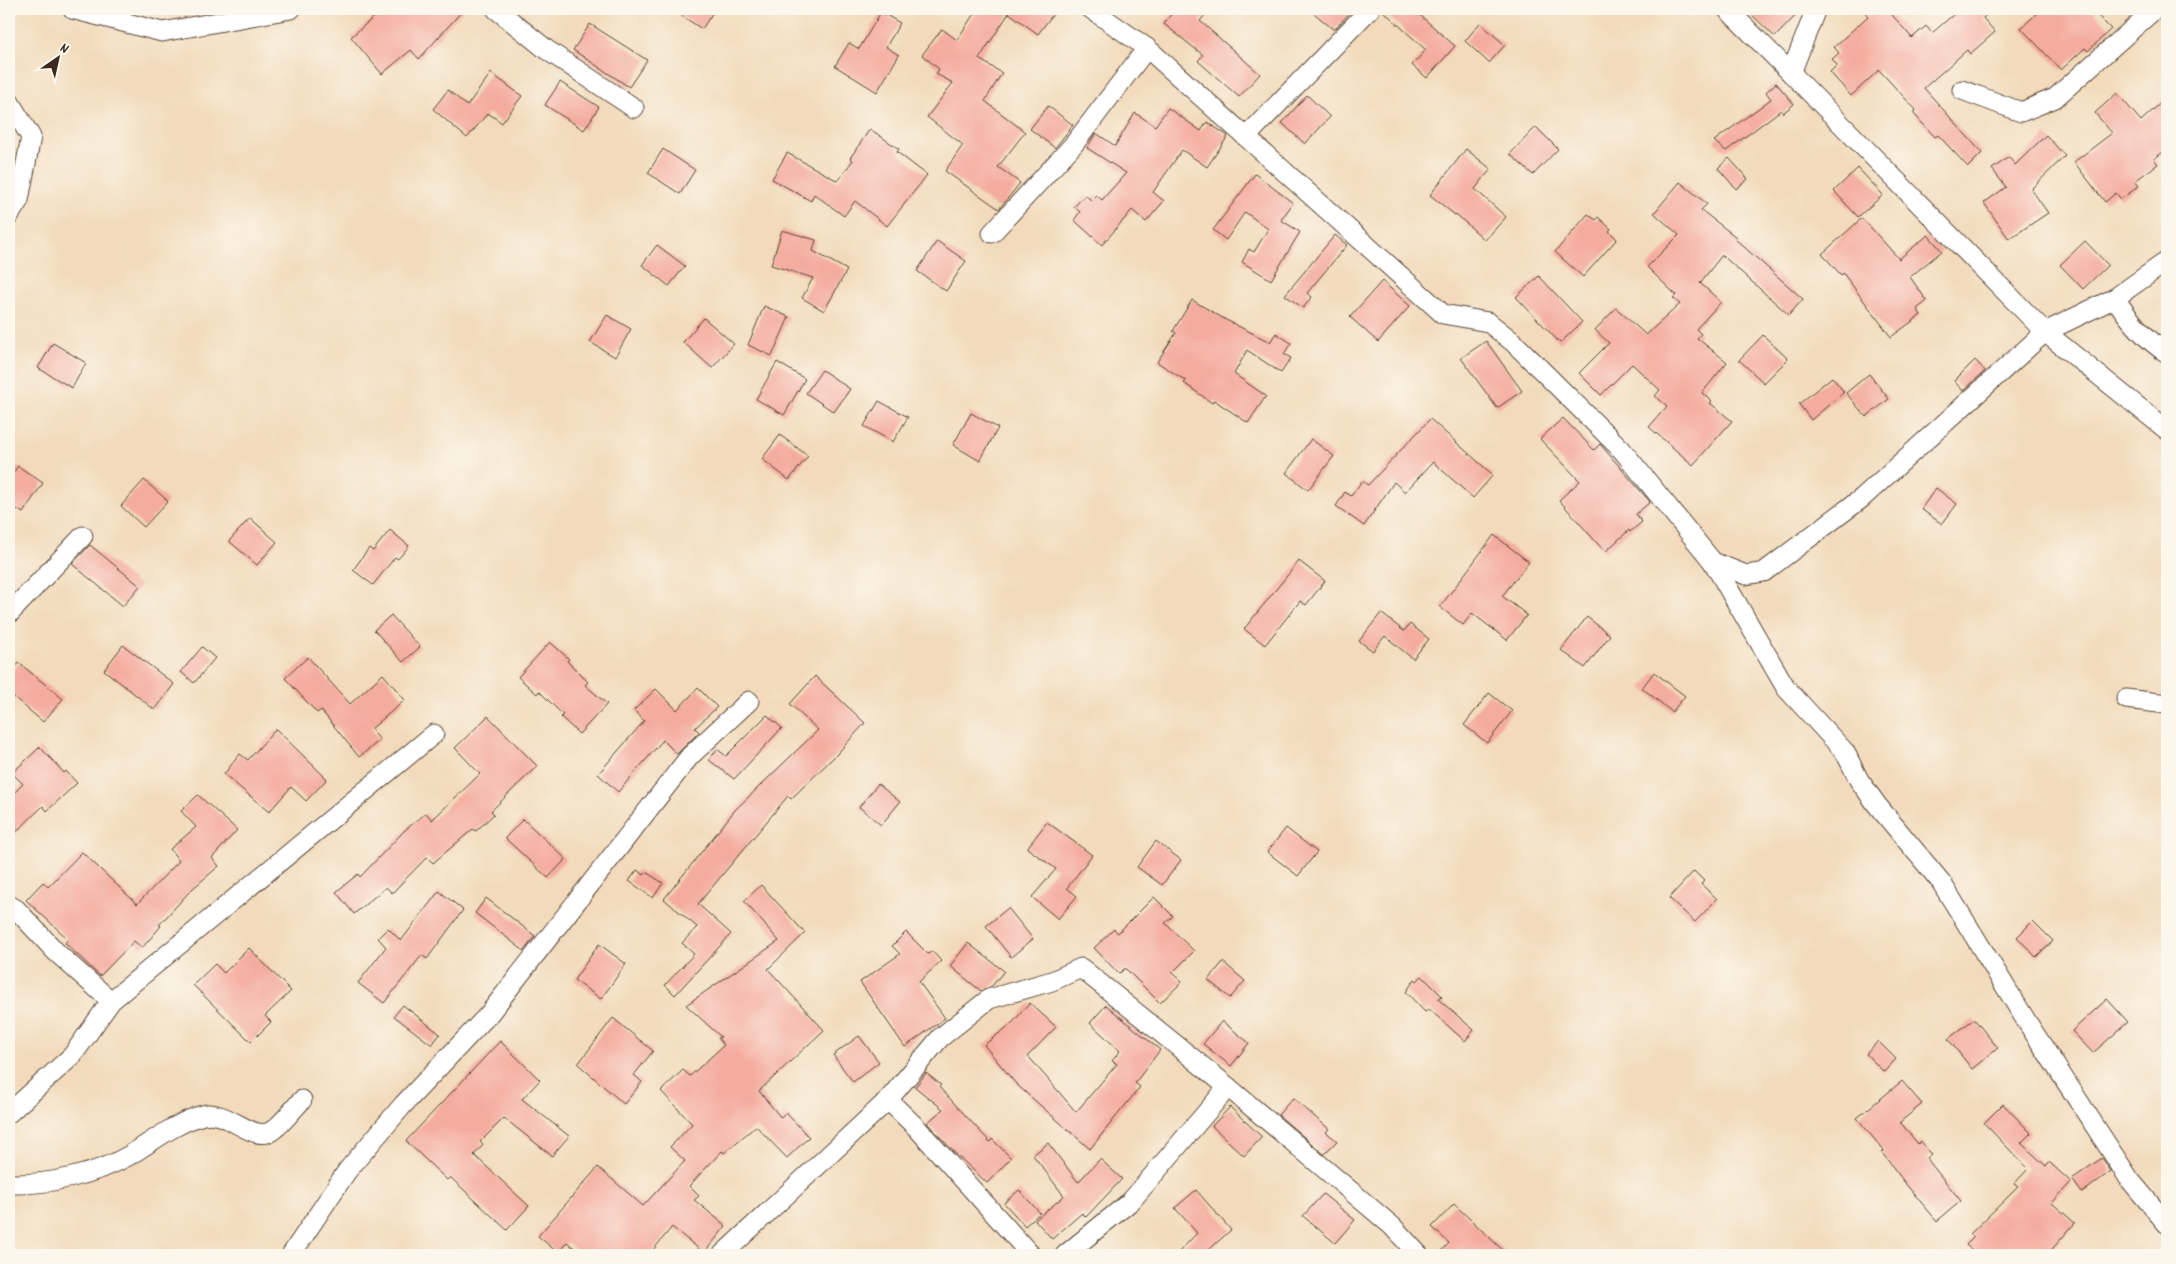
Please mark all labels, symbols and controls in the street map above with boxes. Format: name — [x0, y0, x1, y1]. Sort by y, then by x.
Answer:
north arrow — [32, 32, 82, 82]
text: N — [56, 39, 73, 59]

